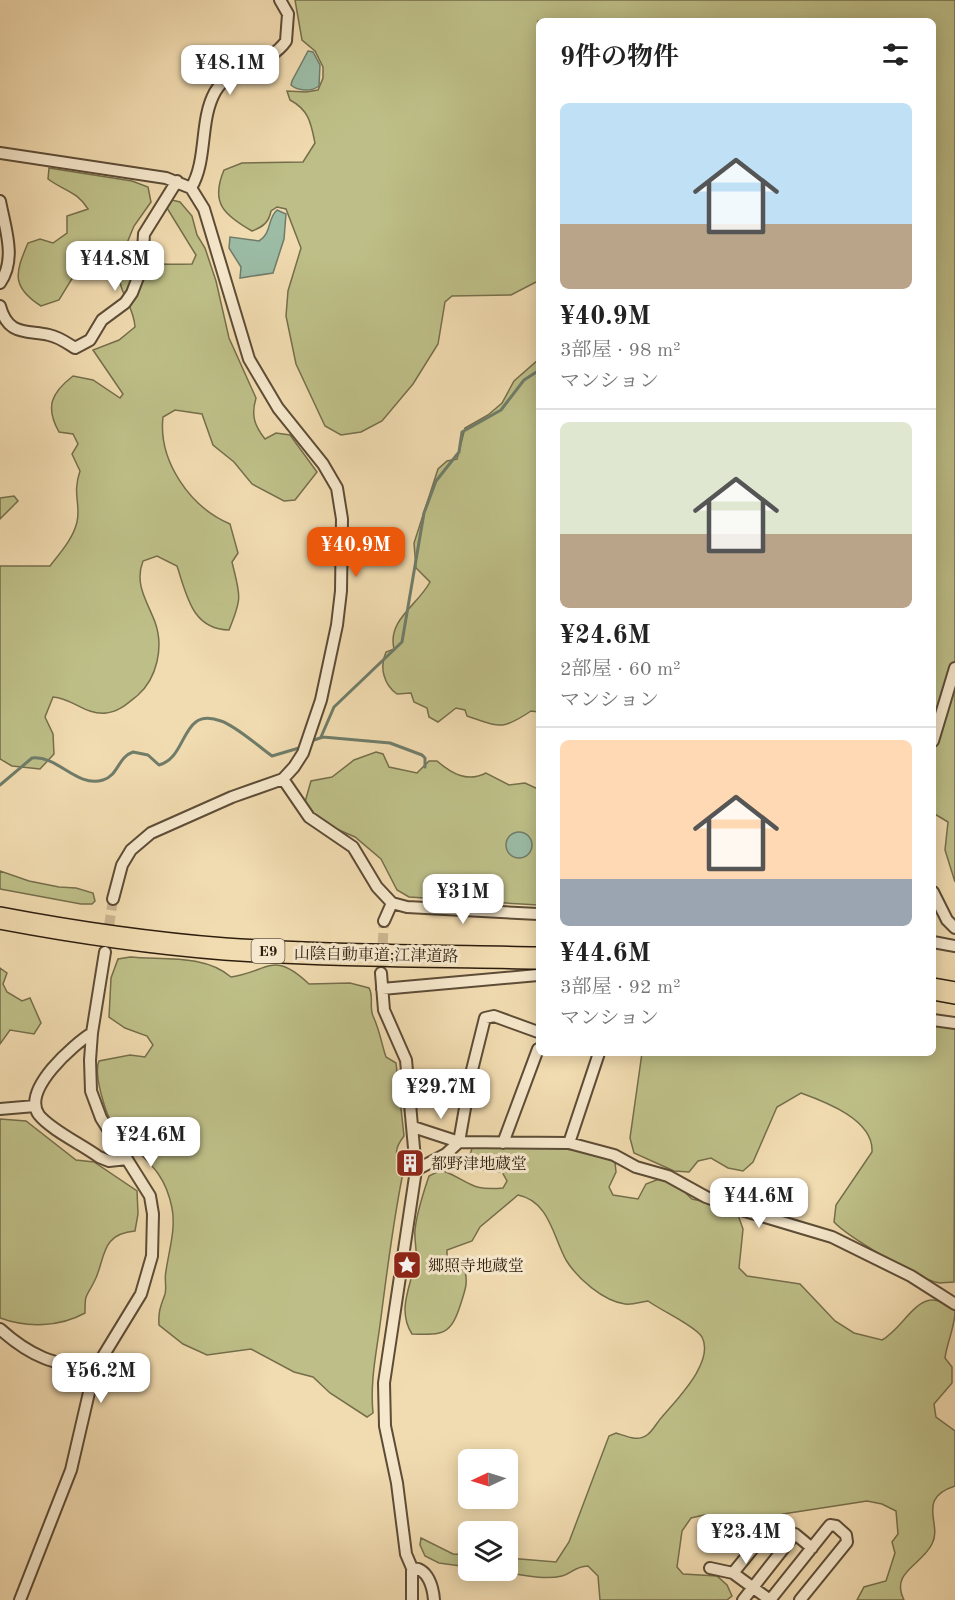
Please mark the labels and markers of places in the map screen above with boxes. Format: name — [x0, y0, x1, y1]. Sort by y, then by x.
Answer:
pin: ¥48.1M — [181, 45, 279, 96]
pin: ¥44.8M — [66, 241, 164, 292]
pin: ¥40.9M — [307, 527, 405, 578]
pin: ¥31M — [427, 874, 499, 925]
pin: ¥29.7M — [392, 1069, 490, 1120]
pin: ¥24.6M — [102, 1117, 200, 1168]
building icon: 都野津地蔵堂 — [394, 1147, 426, 1179]
place label: 都野津地蔵堂 — [431, 1155, 527, 1173]
pin: ¥44.6M — [710, 1178, 808, 1229]
place icon: 郷照寺地蔵堂 — [391, 1249, 423, 1281]
place label: 郷照寺地蔵堂 — [428, 1257, 524, 1275]
pin: ¥56.2M — [52, 1353, 150, 1404]
pin: ¥23.4M — [697, 1514, 795, 1565]

